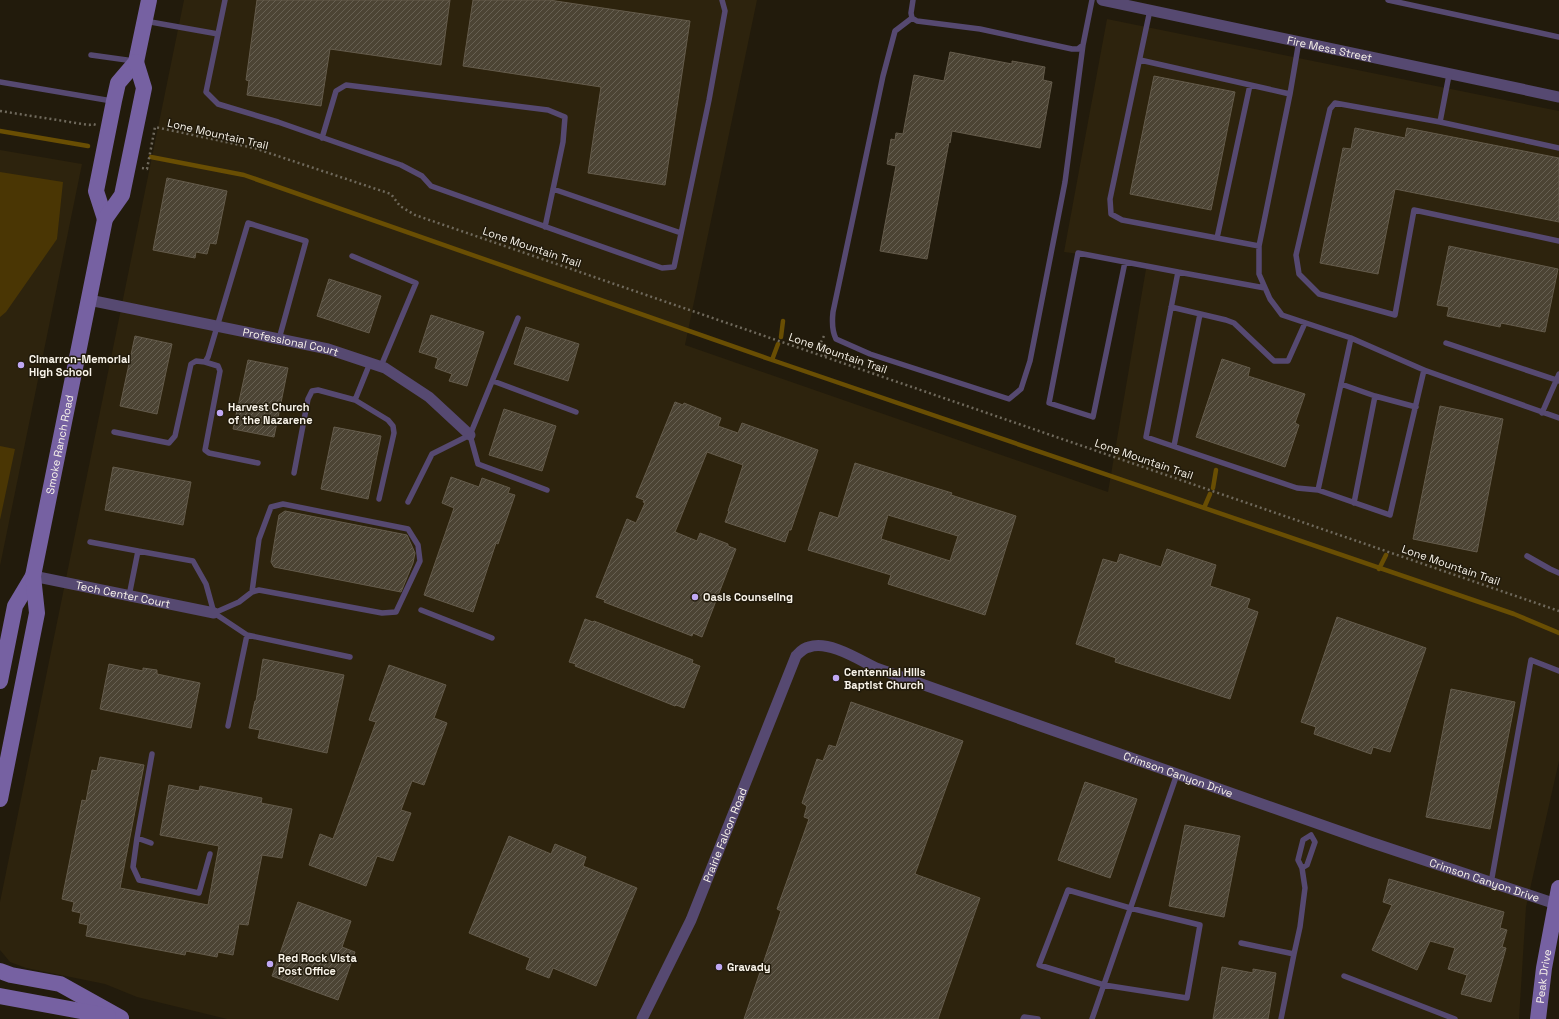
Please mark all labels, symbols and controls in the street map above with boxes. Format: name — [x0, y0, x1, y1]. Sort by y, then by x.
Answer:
street label: Fire Mesa Street — [1286, 33, 1374, 65]
street label: Lone Mountain Trail — [166, 116, 270, 152]
street label: Lone Mountain Trail — [481, 224, 583, 270]
street label: Professional Court — [241, 325, 341, 359]
street label: Lone Mountain Trail — [787, 330, 889, 376]
place label: Cimarron-Memorial High School — [29, 352, 130, 379]
marker: Cimarron-Memorial High School — [16, 360, 26, 370]
street label: Smoke Ranch Road — [43, 393, 76, 496]
place label: Harvest Church of the Nazarene — [228, 400, 313, 427]
marker: Harvest Church of the Nazarene — [215, 408, 225, 418]
street label: Lone Mountain Trail — [1093, 436, 1195, 482]
street label: Lone Mountain Trail — [1400, 542, 1502, 588]
street label: Tech Center Court — [74, 578, 172, 611]
place label: Oasis Counseling — [703, 590, 793, 604]
marker: Oasis Counseling — [690, 592, 700, 602]
place label: Centennial Hills Baptist Church — [844, 665, 926, 692]
marker: Centennial Hills Baptist Church — [831, 673, 841, 683]
street label: Crimson Canyon Drive — [1122, 749, 1235, 800]
street label: Prairie Falcon Road — [700, 786, 750, 884]
street label: Crimson Canyon Drive — [1428, 855, 1541, 905]
street label: Peak Drive — [1533, 948, 1554, 1004]
place label: Red Rock Vista Post Office — [278, 951, 358, 978]
marker: Red Rock Vista Post Office — [265, 959, 275, 969]
place label: Gravady — [727, 960, 771, 974]
marker: Gravady — [714, 962, 724, 972]

